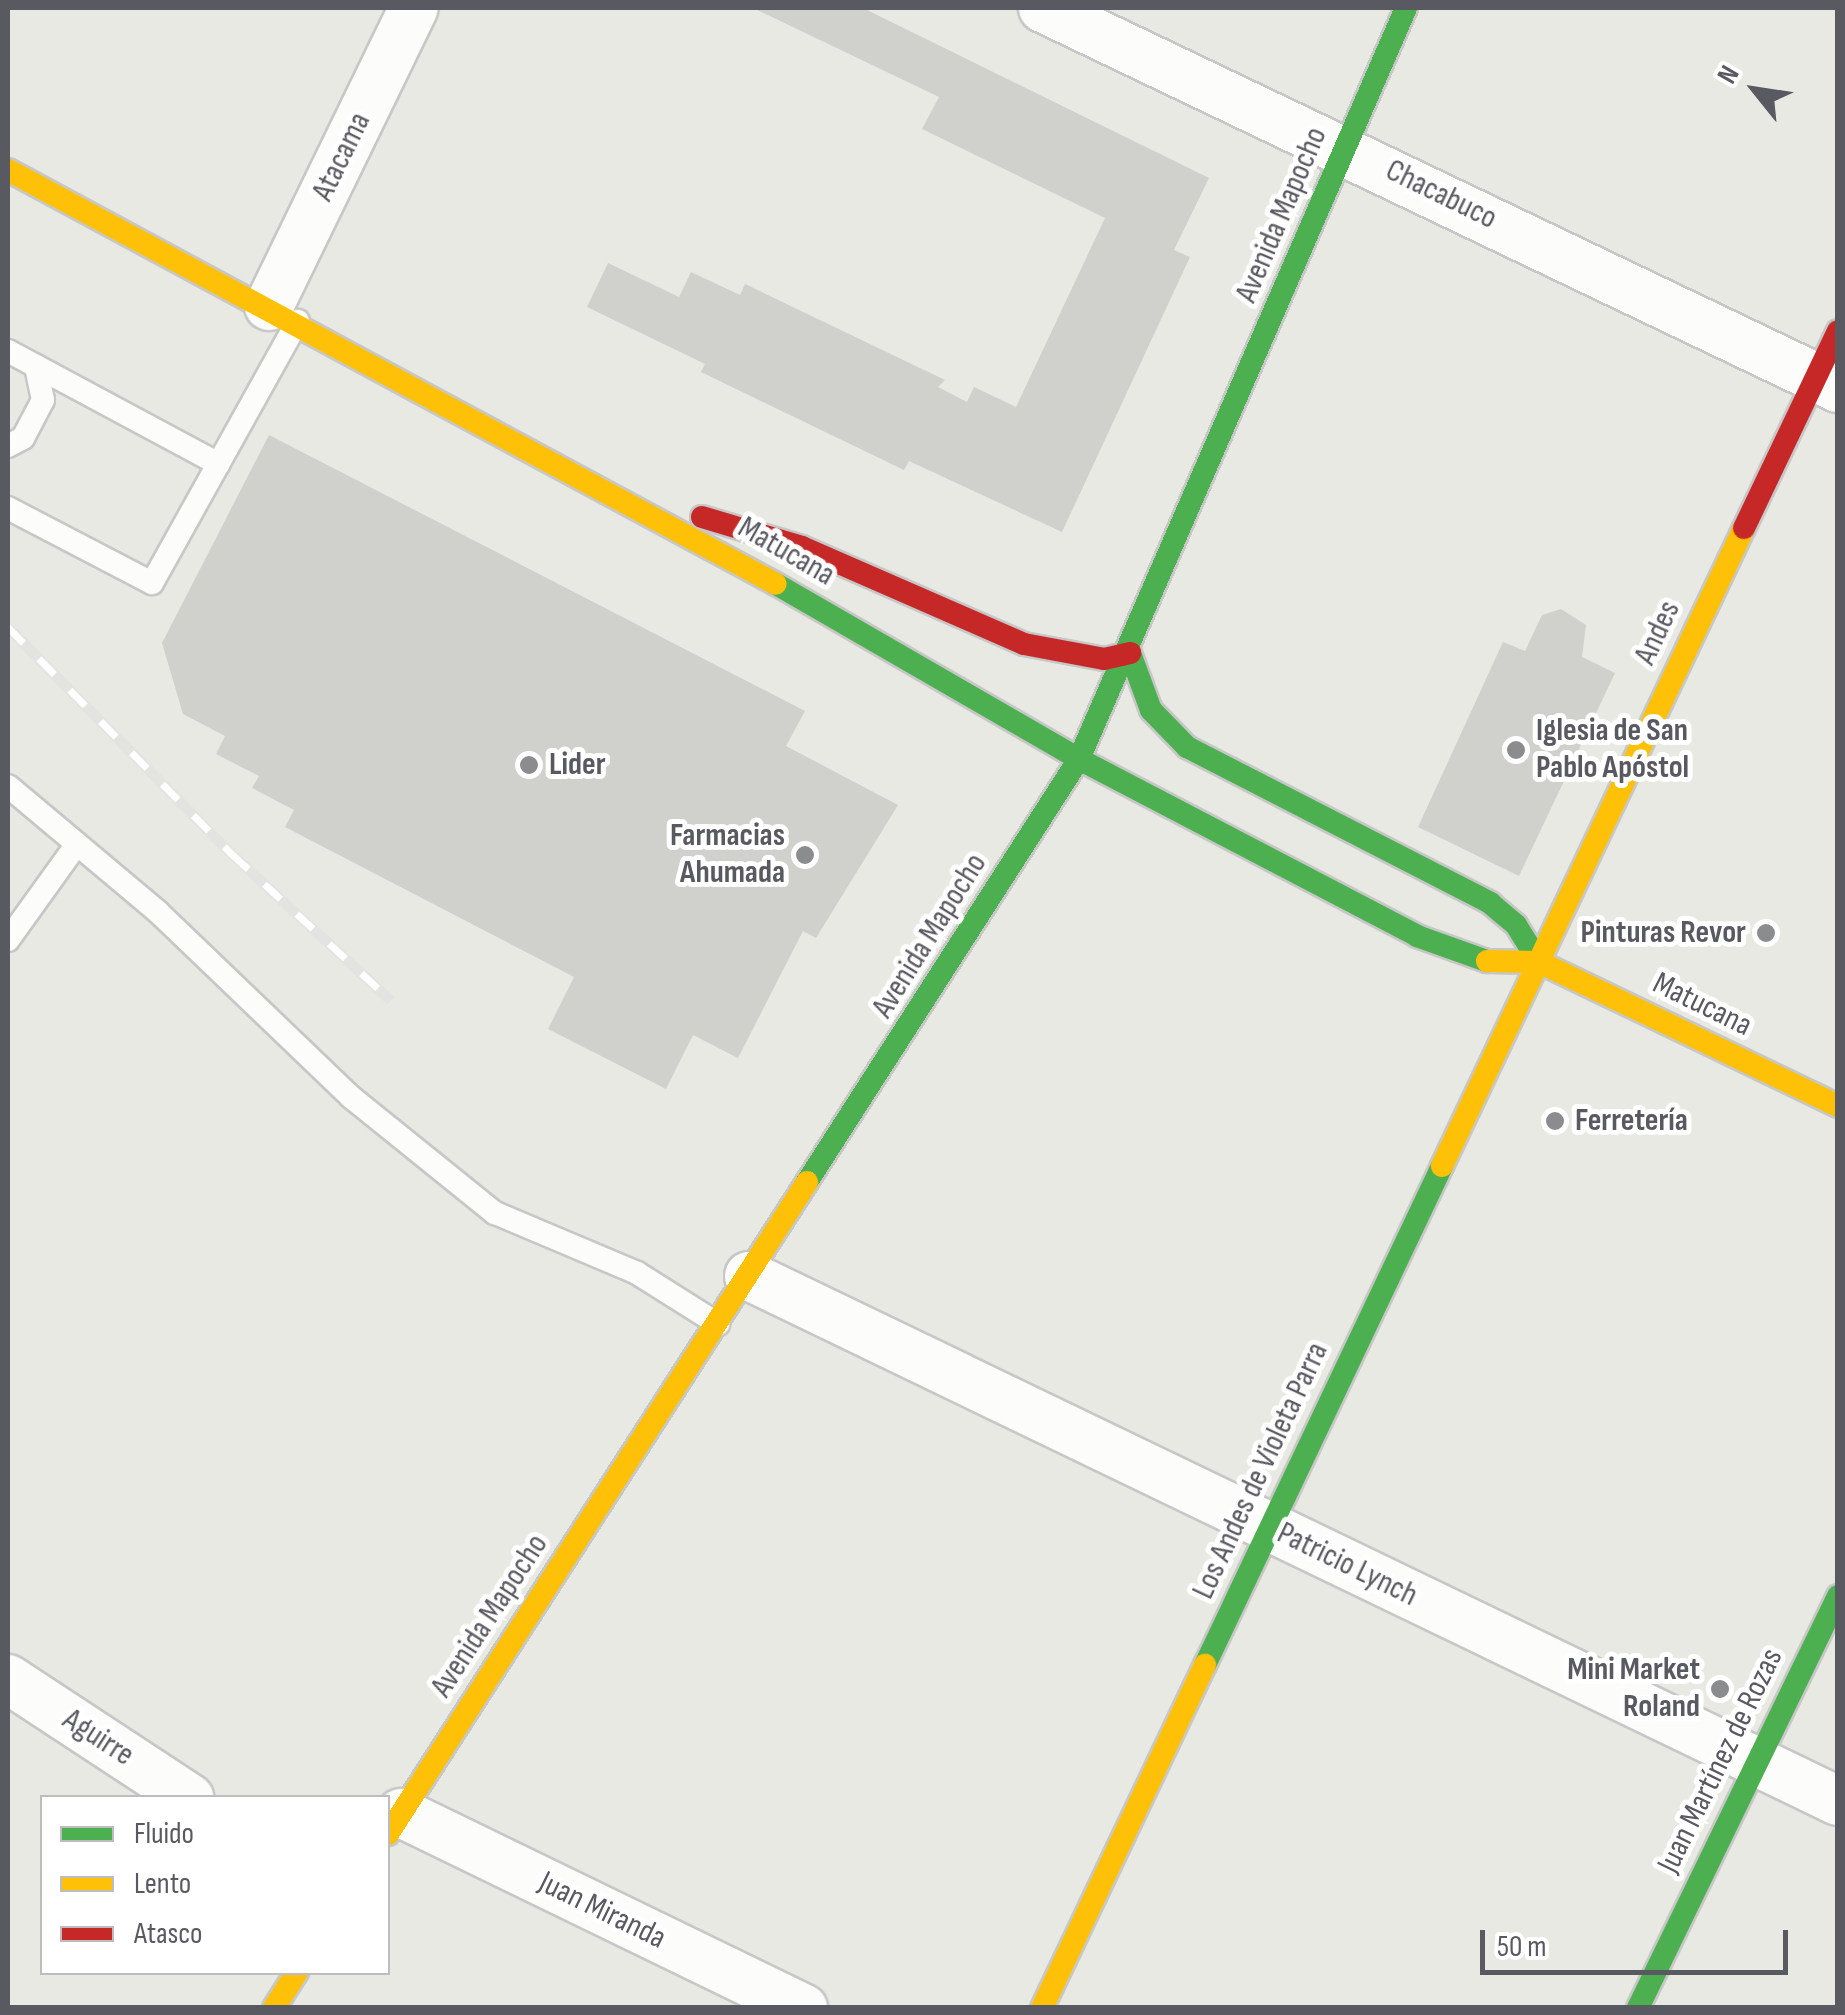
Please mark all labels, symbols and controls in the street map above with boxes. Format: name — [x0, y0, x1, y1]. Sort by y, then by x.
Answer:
north arrow — [1705, 40, 1805, 140]
text: N — [1711, 60, 1747, 89]
street label: Atacama — [304, 107, 380, 207]
street label: Avenida Mapocho — [1228, 122, 1336, 308]
street label: Chacabuco — [1379, 152, 1503, 238]
street label: Matucana — [731, 509, 841, 595]
street label: Andes — [1627, 595, 1689, 671]
place label: Iglesia de San Pablo Apóstol — [1536, 713, 1689, 788]
marker: Iglesia de San Pablo Apóstol — [1505, 739, 1527, 761]
place label: Lider — [549, 746, 606, 784]
marker: Lider — [518, 754, 540, 776]
place label: Farmacias Ahumada — [670, 818, 785, 893]
marker: Farmacias Ahumada — [794, 844, 816, 866]
street label: Avenida Mapocho — [864, 847, 996, 1025]
place label: Pinturas Revor — [1581, 914, 1746, 952]
marker: Pinturas Revor — [1755, 922, 1777, 944]
street label: Matucana — [1646, 965, 1758, 1045]
place label: Ferretería — [1575, 1102, 1688, 1140]
marker: Ferretería — [1544, 1110, 1566, 1132]
street label: Los Andes de Violeta Parra — [1185, 1337, 1337, 1605]
street label: Patricio Lynch — [1271, 1515, 1423, 1615]
street label: Avenida Mapocho — [423, 1527, 557, 1705]
street label: Juan Martínez de Rozas — [1650, 1643, 1792, 1879]
place label: Mini Market Roland — [1567, 1652, 1700, 1727]
marker: Mini Market Roland — [1709, 1678, 1731, 1700]
street label: Aguirre — [55, 1701, 141, 1775]
legend — [40, 1795, 390, 1975]
text: Fluido — [134, 1816, 194, 1852]
street label: Juan Miranda — [532, 1864, 672, 1958]
text: Lento — [134, 1866, 191, 1902]
scale bar — [1485, 1910, 1792, 1972]
text: Atasco — [134, 1916, 203, 1952]
text: 50 m — [1497, 1929, 1546, 1965]

